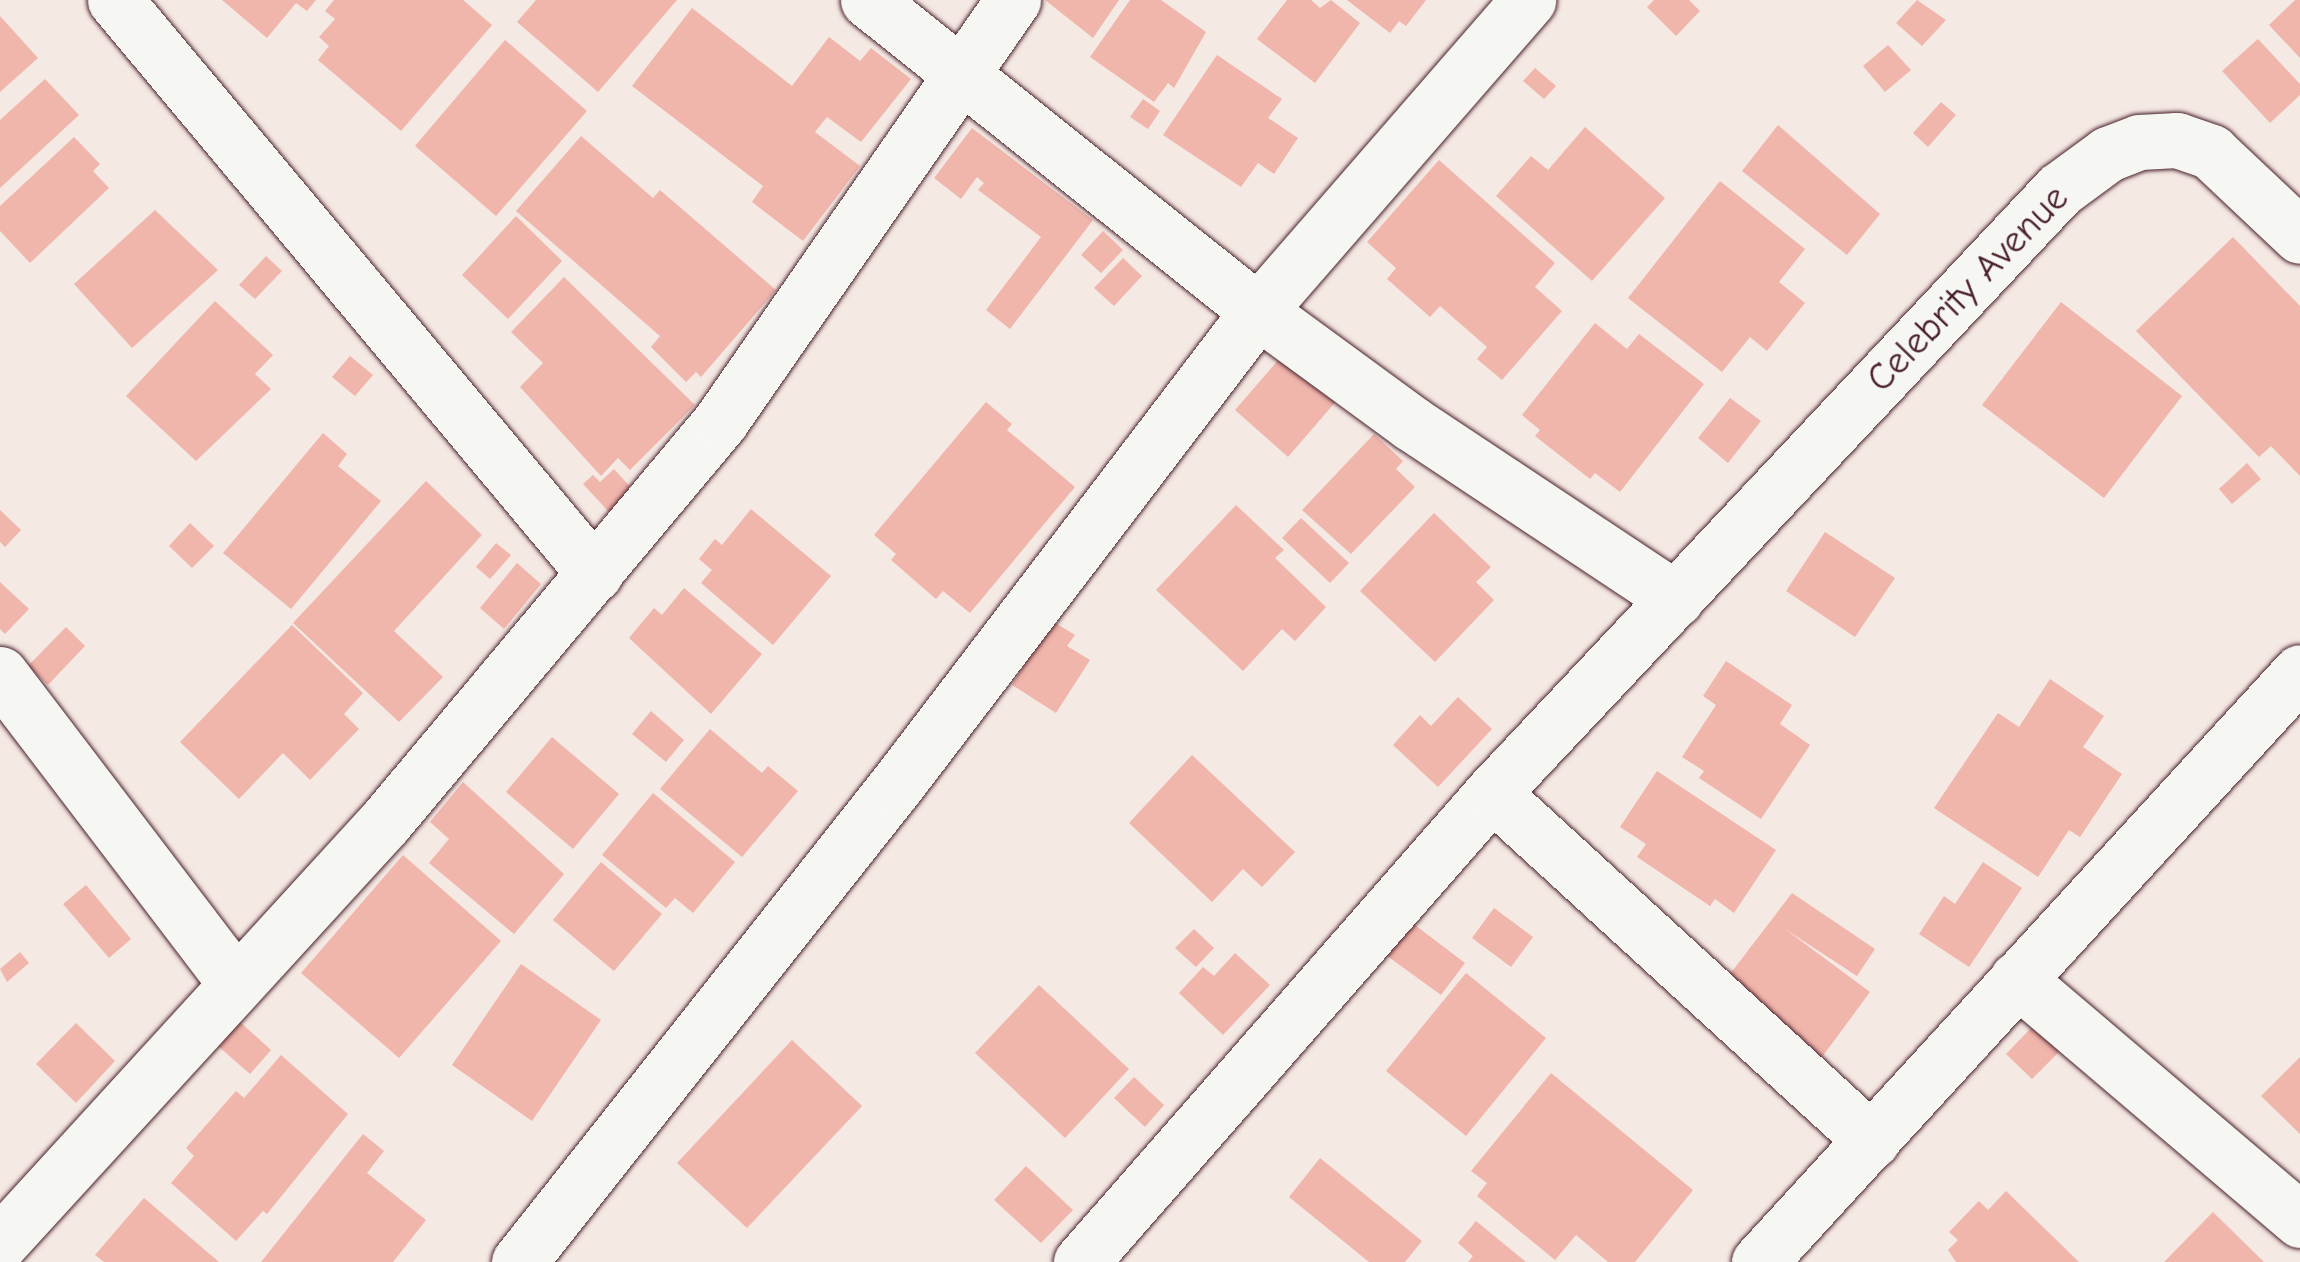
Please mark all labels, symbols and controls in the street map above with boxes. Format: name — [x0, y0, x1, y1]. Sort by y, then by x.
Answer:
street label: Celebrity Avenue — [1858, 176, 2078, 402]

